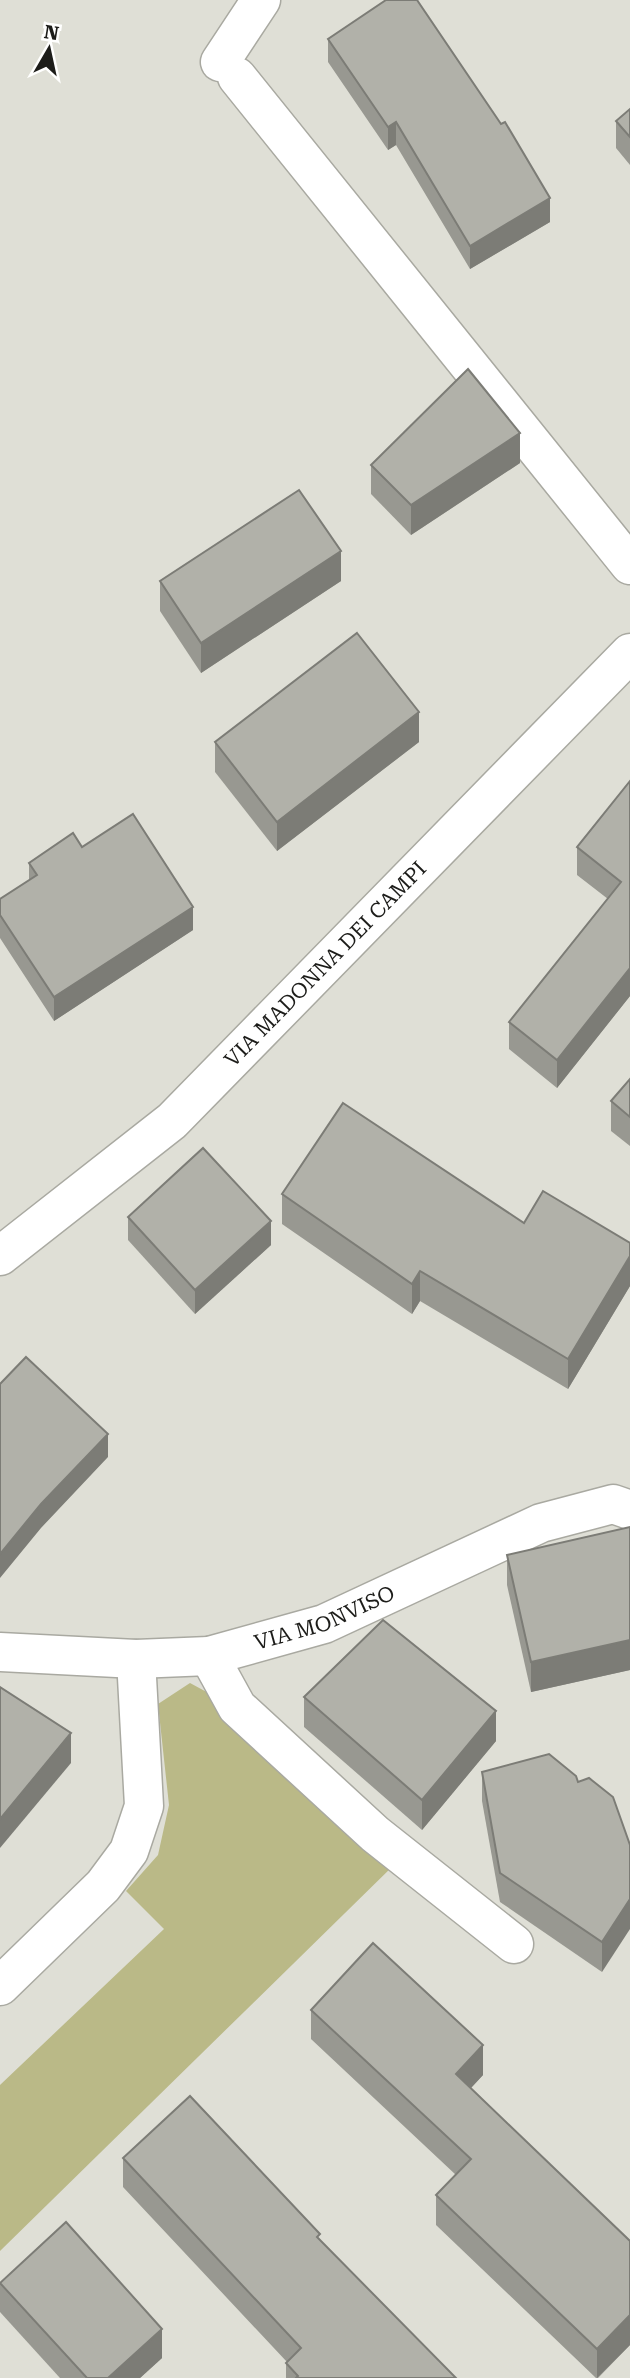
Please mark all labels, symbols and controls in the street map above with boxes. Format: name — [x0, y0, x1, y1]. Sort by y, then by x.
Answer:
north arrow — [14, 14, 84, 84]
text: N — [43, 20, 61, 45]
street label: VIA MADONNA DEI CAMPI — [220, 857, 431, 1072]
street label: VIA MONVISO — [252, 1581, 398, 1655]

